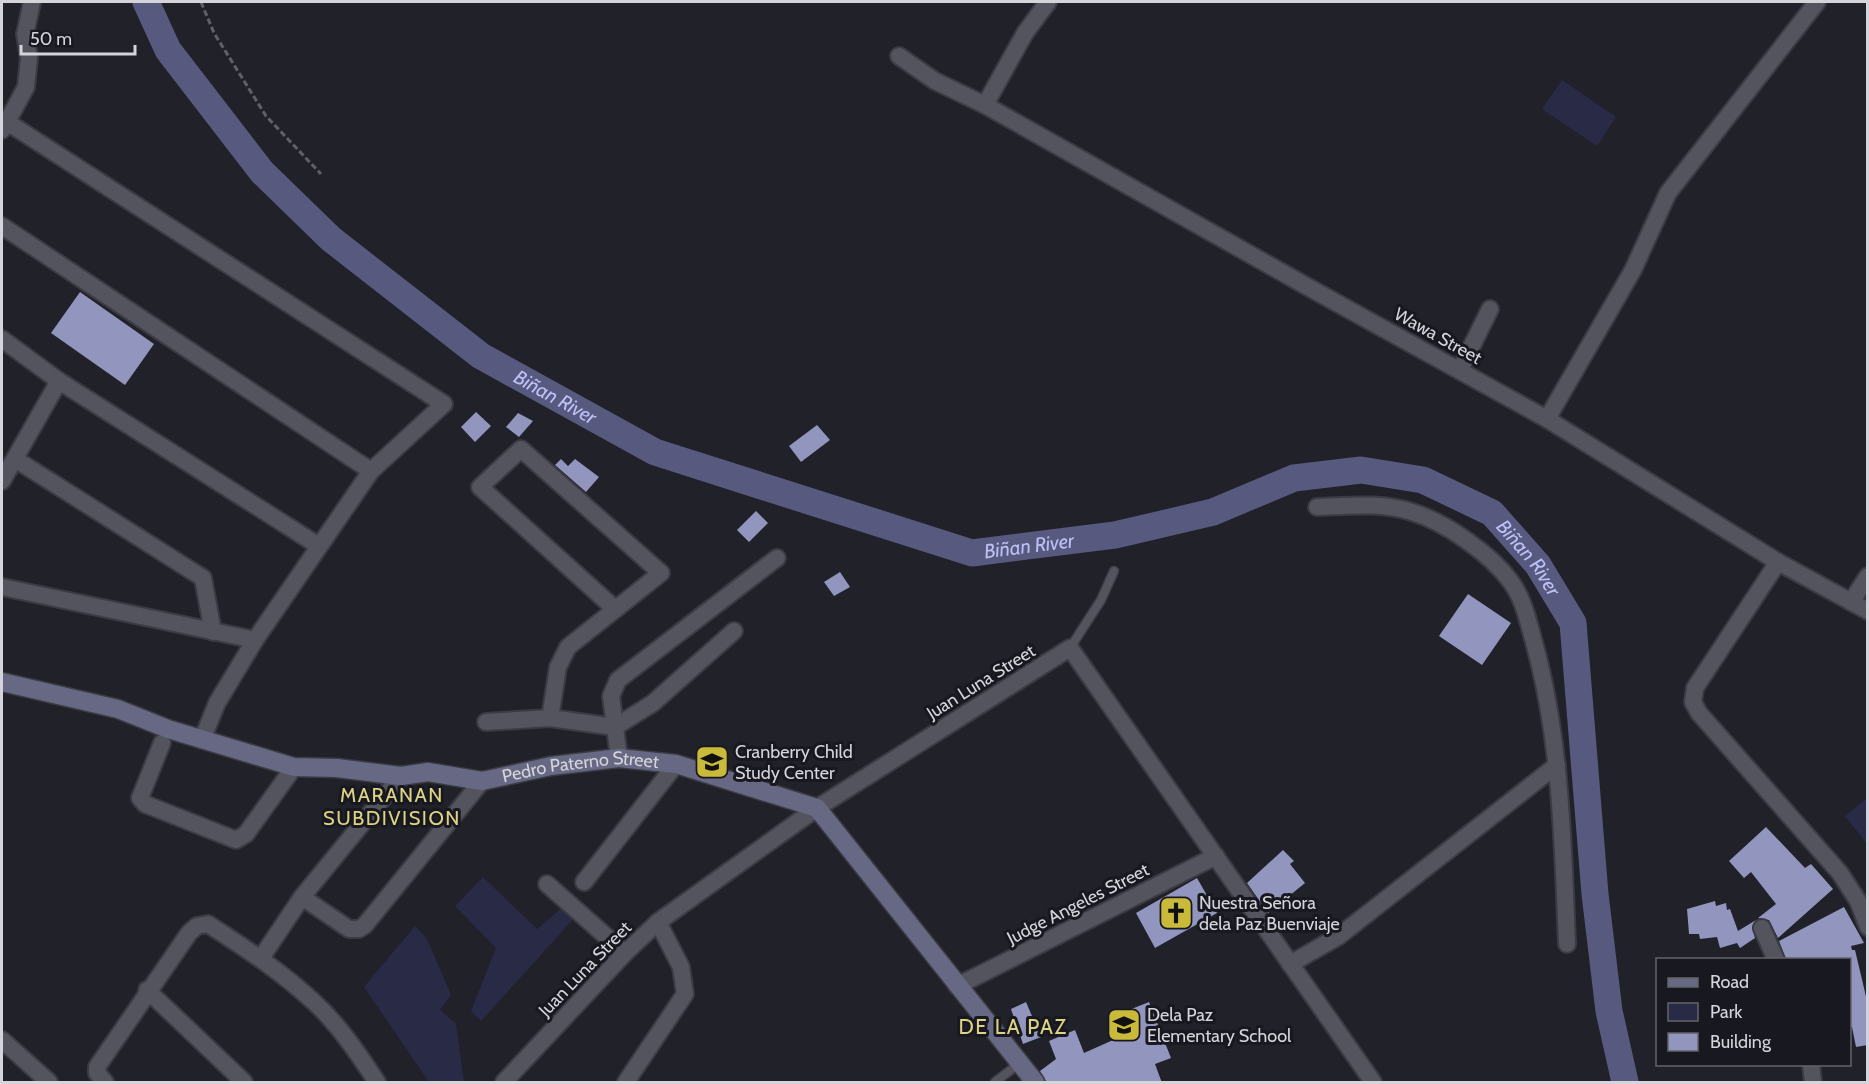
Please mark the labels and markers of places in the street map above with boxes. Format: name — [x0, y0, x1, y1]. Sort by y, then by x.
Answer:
place label: Cranberry Child Study Center — [735, 741, 853, 784]
school or university icon: Cranberry Child Study Center — [694, 744, 730, 780]
place label: Nuestra Señora dela Paz Buenviaje — [1199, 892, 1340, 935]
church icon: Nuestra Señora dela Paz Buenviaje — [1158, 895, 1194, 931]
place label: Dela Paz Elementary School — [1147, 1004, 1292, 1047]
school or university icon: Dela Paz Elementary School — [1106, 1007, 1142, 1043]

